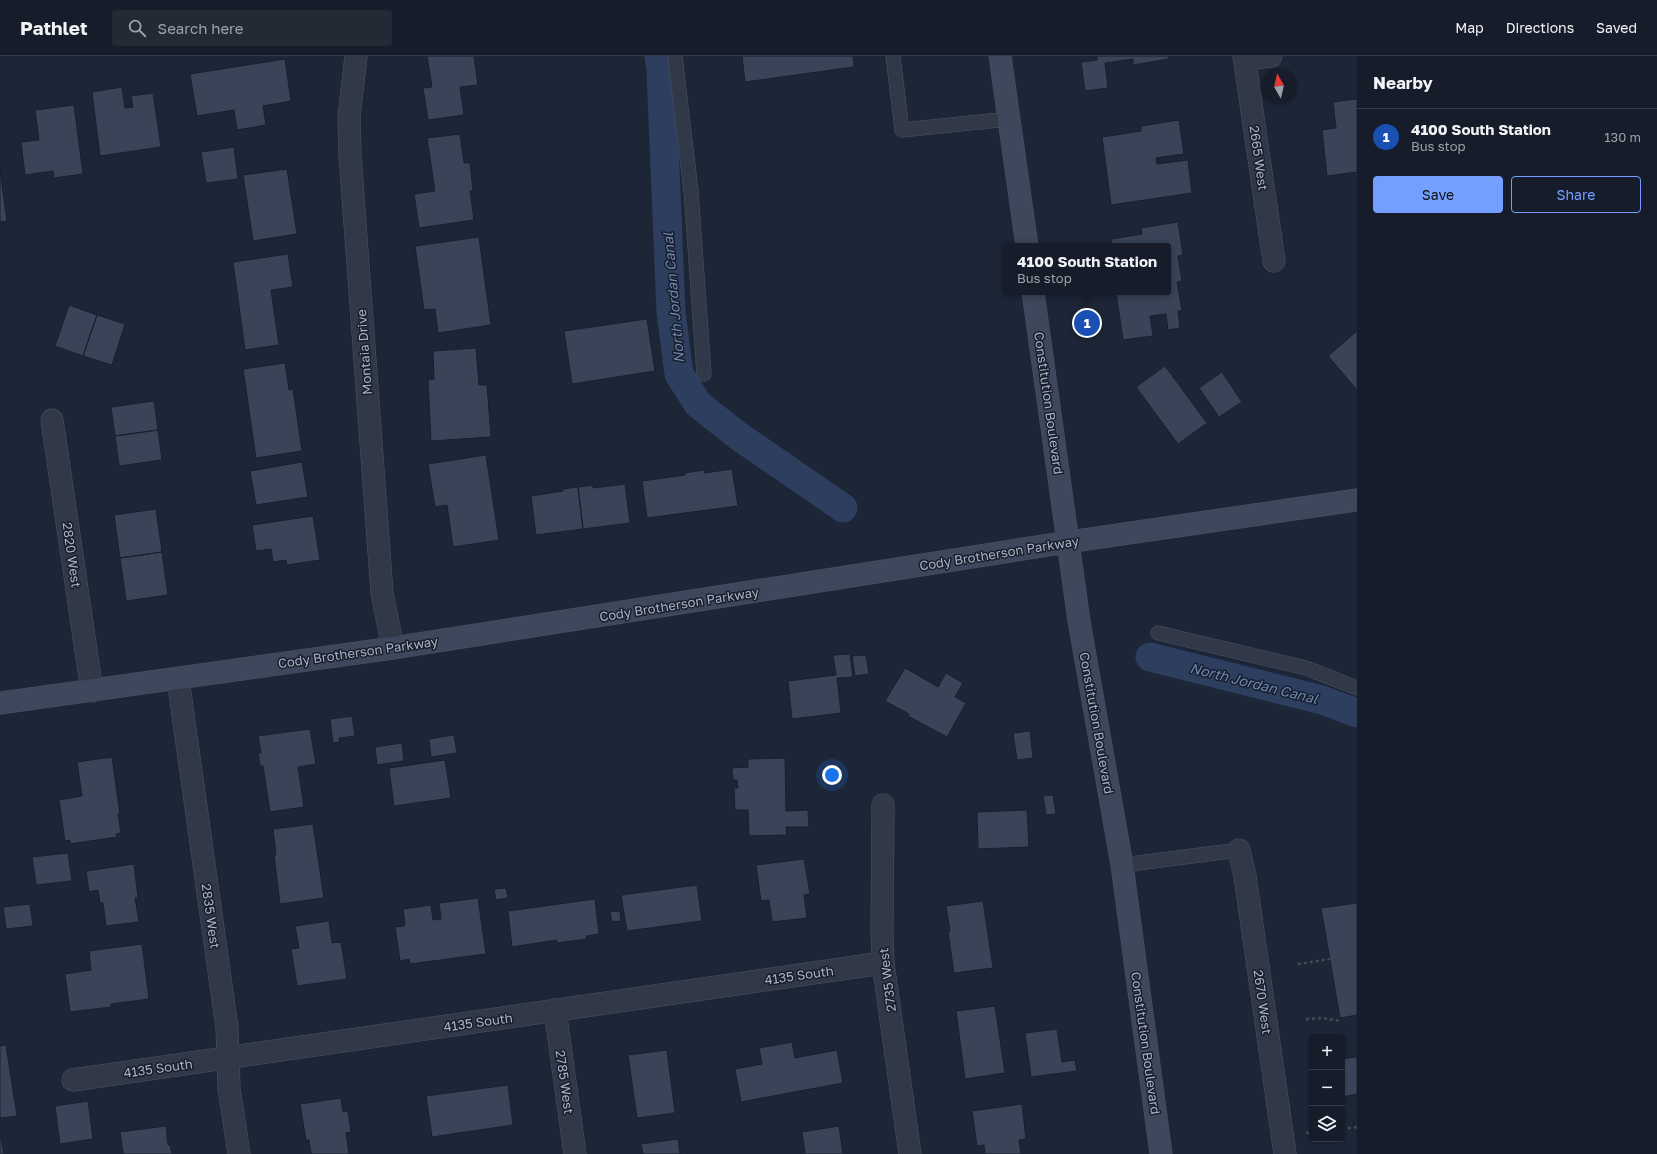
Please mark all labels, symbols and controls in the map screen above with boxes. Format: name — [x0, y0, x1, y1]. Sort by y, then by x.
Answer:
search box — [112, 10, 392, 46]
text: Pathlet — [20, 16, 88, 39]
icon: search — [126, 17, 148, 39]
text: Search here — [158, 19, 244, 37]
text: Map — [1455, 19, 1484, 36]
text: Directions — [1506, 19, 1574, 36]
text: Saved — [1596, 19, 1637, 36]
north arrow — [1261, 68, 1297, 104]
text: Nearby — [1373, 72, 1433, 93]
text: 4100 South Station — [1411, 120, 1551, 138]
street label: 2665 West — [1247, 124, 1271, 192]
text: 1 — [1383, 129, 1389, 145]
text: 130 m — [1604, 129, 1641, 145]
text: Bus stop — [1411, 138, 1466, 154]
button: Save — [1373, 176, 1503, 213]
button: Share — [1511, 176, 1641, 213]
water label: North Jordan Canal — [659, 231, 687, 364]
popup — [1003, 243, 1171, 295]
text: 4100 South Station — [1017, 252, 1157, 270]
text: Bus stop — [1017, 270, 1072, 286]
pin: 1 — [1074, 308, 1100, 338]
street label: Montaia Drive — [353, 309, 375, 395]
street label: Constitution Boulevard — [1031, 331, 1067, 475]
street label: 2820 West — [59, 521, 85, 589]
street label: Cody Brotherson Parkway — [918, 532, 1081, 574]
street label: Cody Brotherson Parkway — [598, 583, 761, 625]
street label: Cody Brotherson Parkway — [277, 633, 440, 671]
street label: Constitution Boulevard — [1077, 651, 1117, 795]
water label: North Jordan Canal — [1188, 659, 1320, 707]
your location — [822, 765, 842, 785]
street label: 2835 West — [199, 882, 223, 950]
street label: 2735 West — [875, 947, 899, 1013]
street label: 4135 South — [763, 962, 835, 988]
street label: 2670 West — [1251, 969, 1275, 1035]
street label: Constitution Boulevard — [1128, 971, 1164, 1115]
street label: 4135 South — [442, 1009, 514, 1035]
map controls — [1309, 1034, 1345, 1142]
button: + — [1309, 1034, 1345, 1070]
street label: 2785 West — [553, 1049, 577, 1115]
street label: 4135 South — [122, 1055, 194, 1081]
button: − — [1309, 1070, 1345, 1106]
button: layers — [1309, 1106, 1345, 1142]

